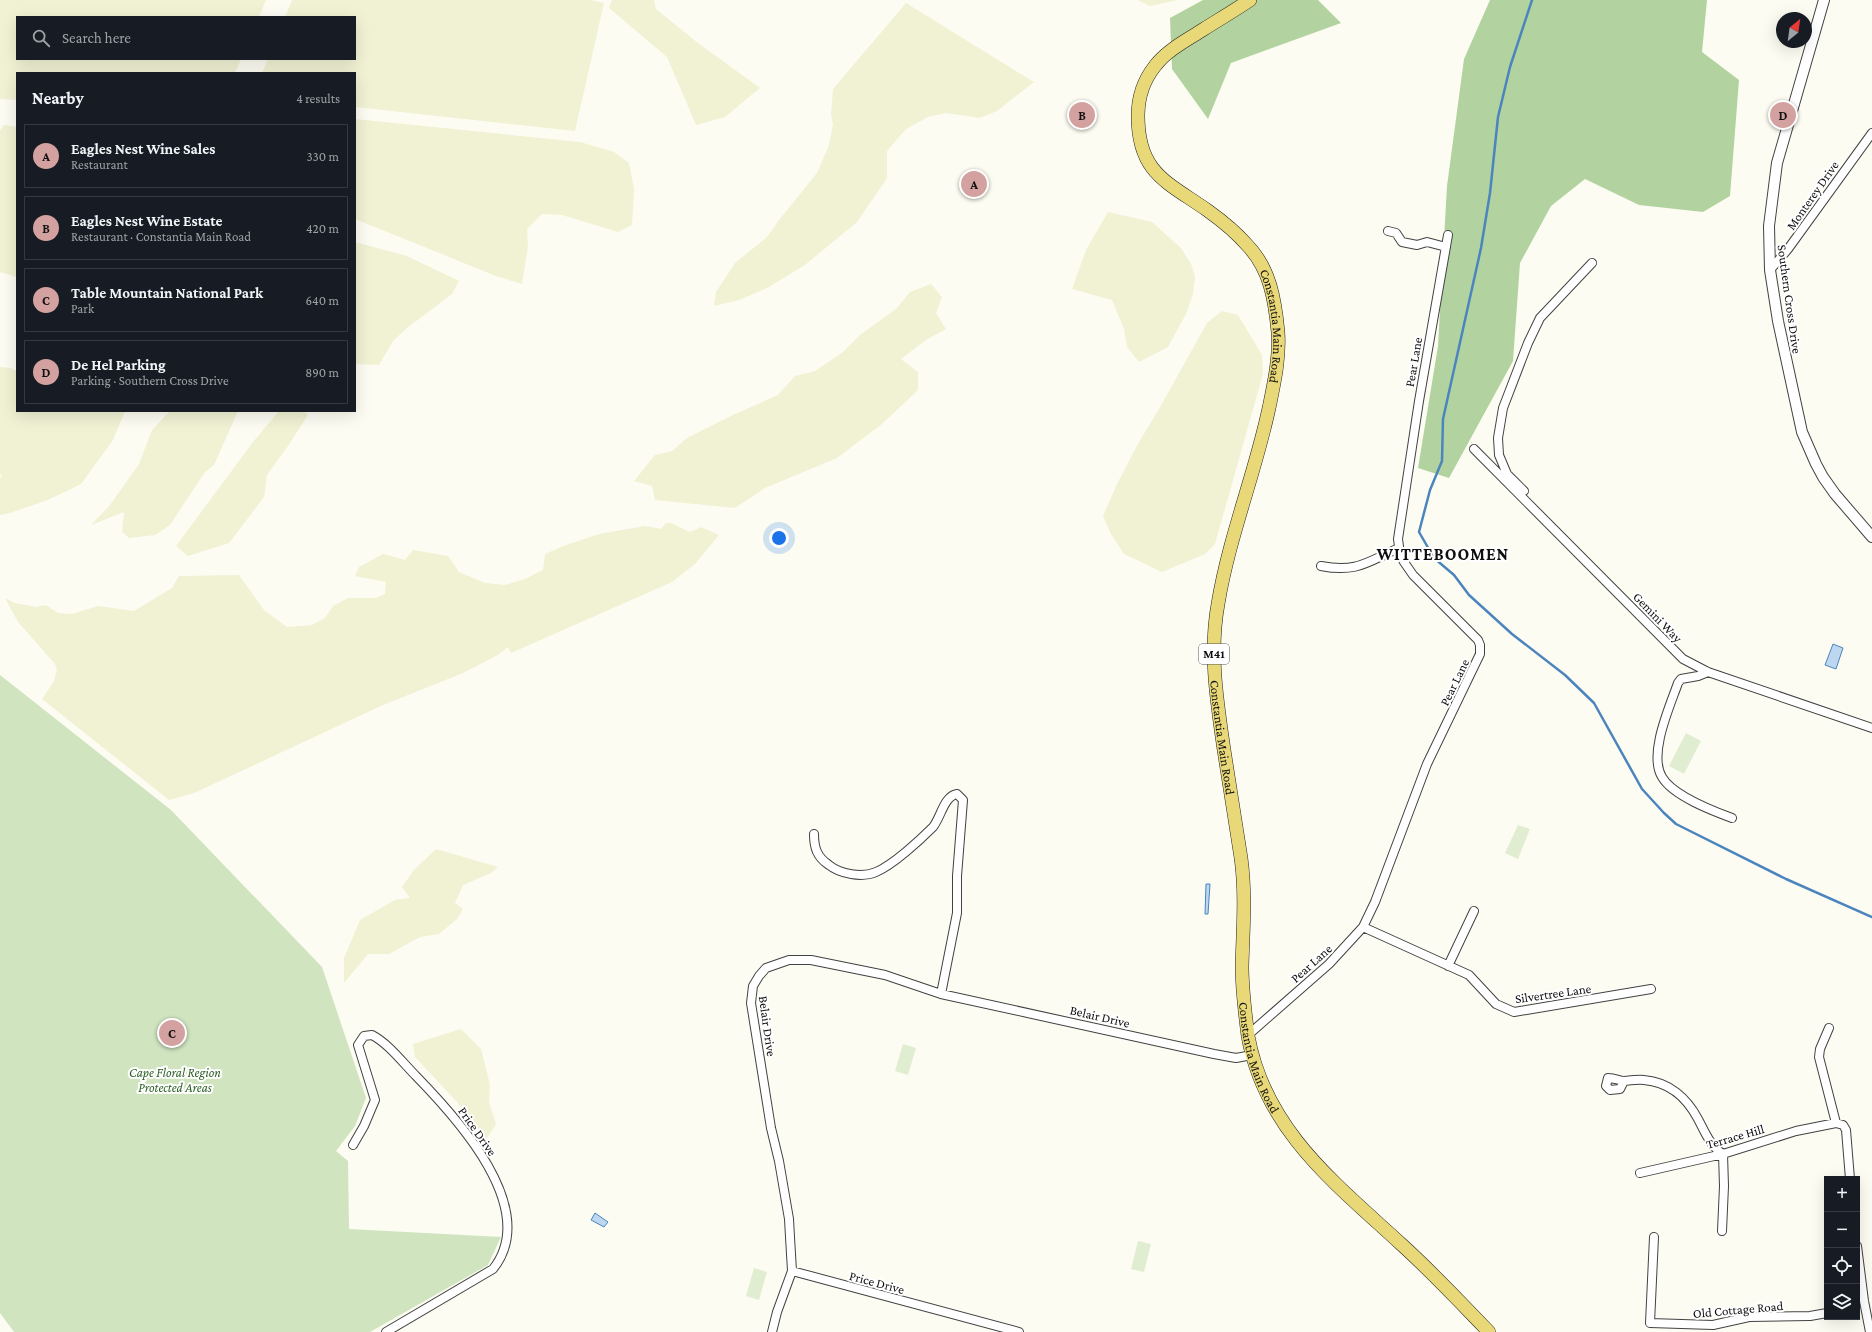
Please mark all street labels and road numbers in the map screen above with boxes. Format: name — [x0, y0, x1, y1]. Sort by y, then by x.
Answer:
street label: Monterey Drive — [1783, 158, 1842, 233]
street label: Southern Cross Drive — [1774, 244, 1805, 355]
street label: Constantia Main Road — [1257, 267, 1285, 384]
street label: Pear Lane — [1402, 336, 1425, 388]
street label: Gemini Way — [1630, 589, 1686, 646]
road number: M41 — [1199, 644, 1229, 664]
street label: Pear Lane — [1437, 656, 1472, 708]
street label: Constantia Main Road — [1207, 679, 1238, 796]
street label: Pear Lane — [1288, 941, 1335, 986]
street label: Silvertree Lane — [1514, 981, 1592, 1006]
street label: Belair Drive — [756, 995, 779, 1058]
street label: Constantia Main Road — [1236, 1001, 1283, 1116]
street label: Belair Drive — [1068, 1002, 1132, 1031]
street label: Price Drive — [455, 1104, 500, 1159]
street label: Terrace Hill — [1704, 1121, 1766, 1152]
street label: Price Drive — [848, 1268, 906, 1297]
street label: Old Cottage Road — [1692, 1298, 1784, 1321]

